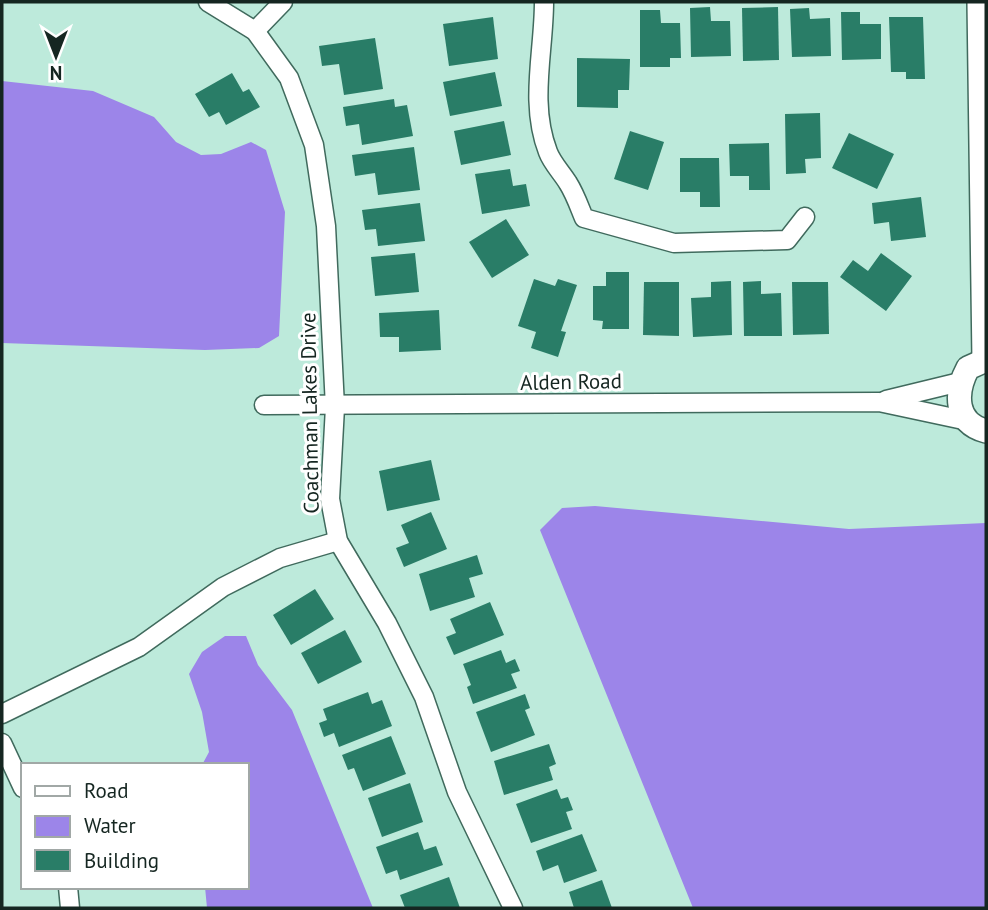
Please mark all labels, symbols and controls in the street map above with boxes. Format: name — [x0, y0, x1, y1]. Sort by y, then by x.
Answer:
north arrow — [21, 21, 91, 91]
text: N — [50, 61, 62, 85]
street label: Coachman Lakes Drive — [294, 312, 325, 514]
street label: Alden Road — [520, 367, 622, 396]
legend — [21, 763, 248, 889]
text: Road — [84, 777, 128, 804]
text: Water — [84, 812, 136, 839]
text: Building — [84, 847, 159, 874]

